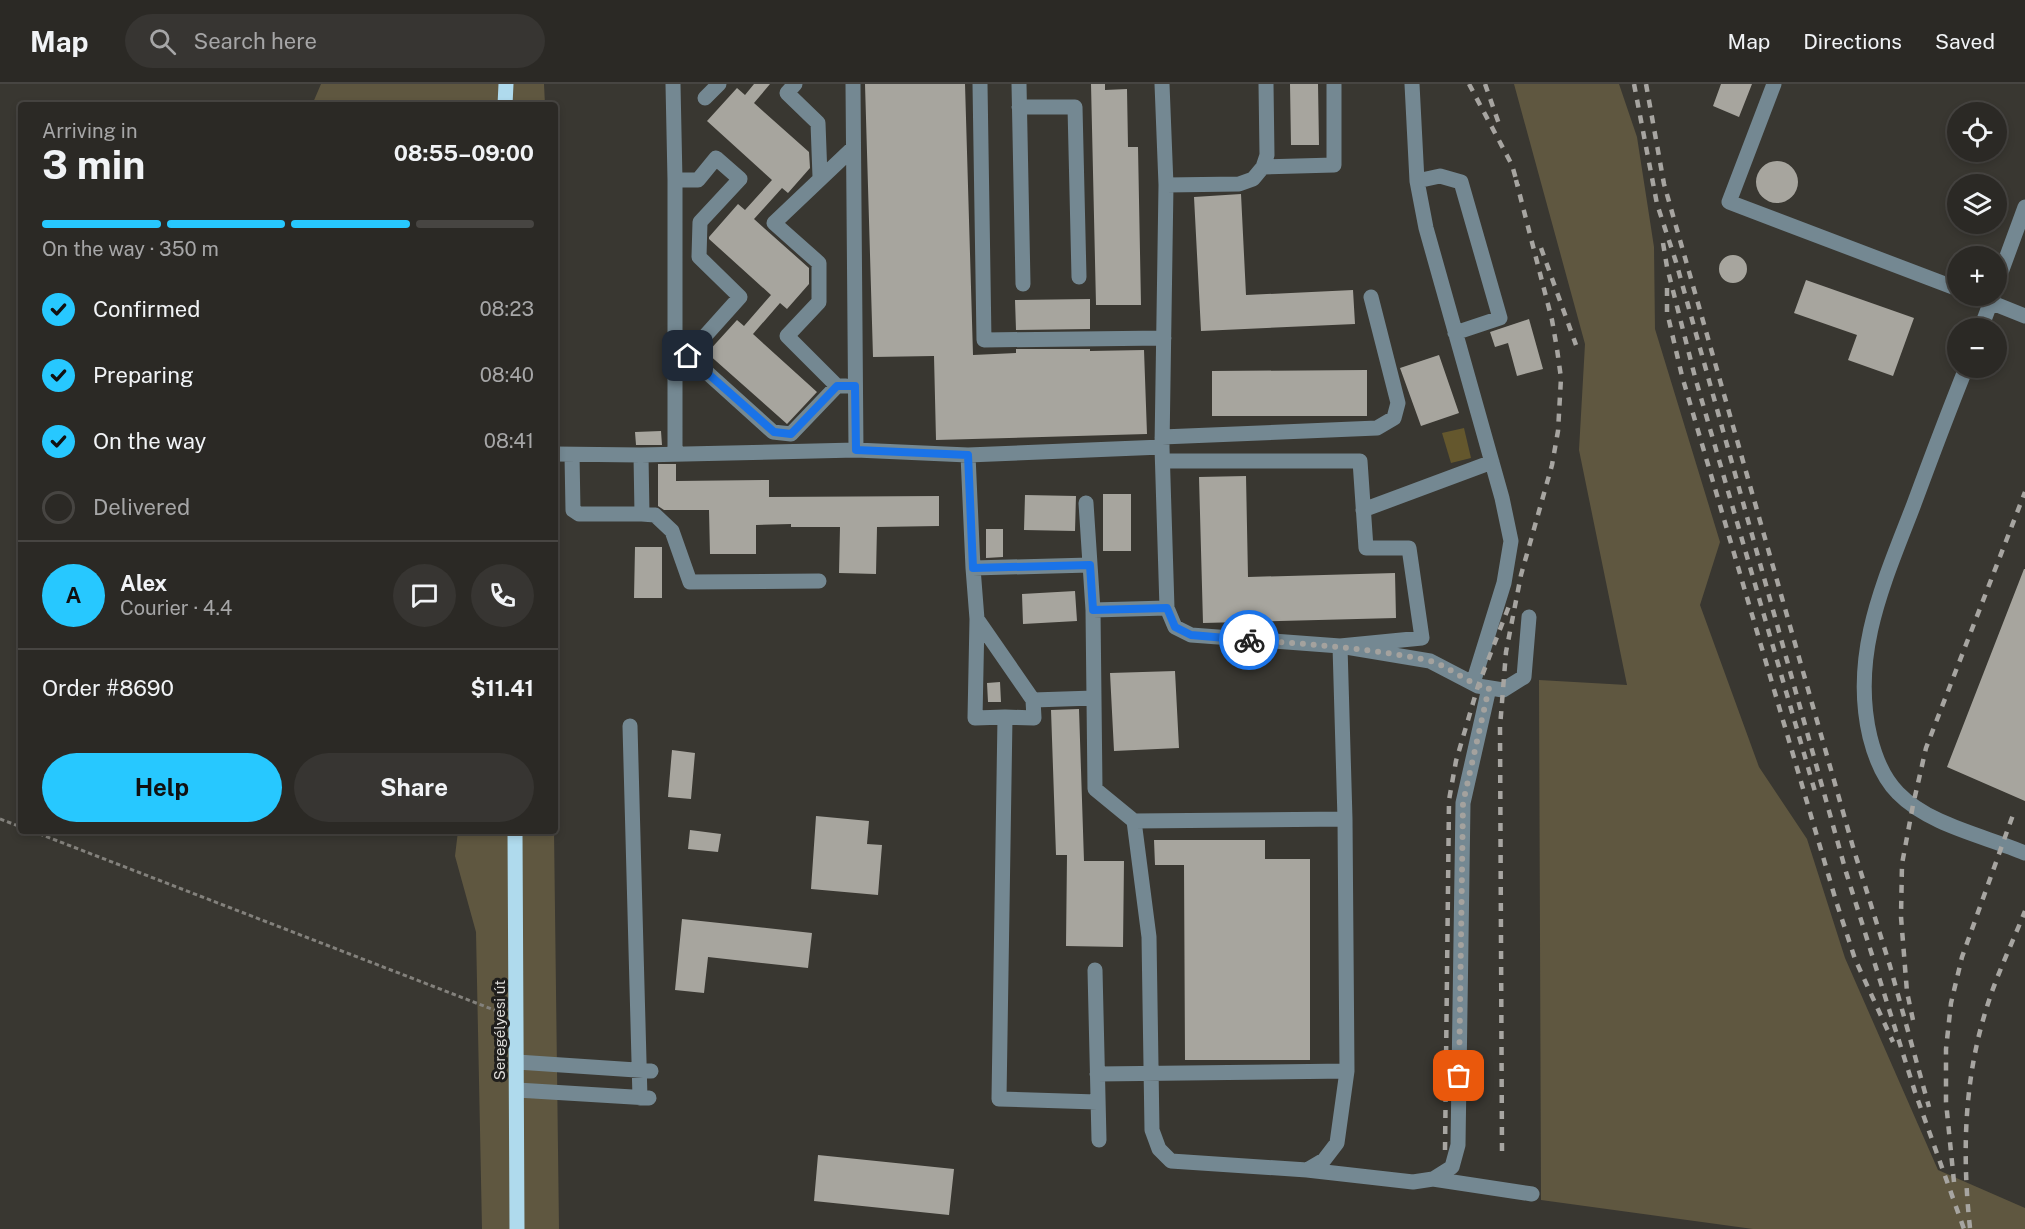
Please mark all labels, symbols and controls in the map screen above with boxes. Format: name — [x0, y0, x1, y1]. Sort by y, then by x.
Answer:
search box — [125, 14, 545, 68]
text: Map — [30, 25, 89, 58]
icon: search — [146, 25, 179, 58]
text: Search here — [194, 28, 317, 54]
text: Map — [1728, 29, 1770, 54]
text: Directions — [1803, 29, 1902, 54]
text: Saved — [1935, 29, 1995, 54]
map controls — [1947, 102, 2007, 378]
button: locate — [1947, 102, 2007, 162]
text: Arriving in — [42, 119, 137, 143]
text: 08:55–09:00 — [394, 140, 534, 166]
text: 3 min — [42, 142, 145, 188]
button: layers — [1947, 174, 2007, 234]
text: On the way · 350 m — [42, 237, 219, 261]
button: + — [1947, 246, 2007, 306]
icon: check — [42, 293, 75, 326]
text: Confirmed — [93, 296, 200, 322]
text: 08:23 — [480, 297, 534, 321]
button: − — [1947, 318, 2007, 378]
pin — [662, 330, 713, 381]
icon: home — [671, 339, 704, 372]
icon: check — [42, 359, 75, 392]
text: Preparing — [93, 362, 194, 388]
text: 08:40 — [480, 363, 534, 387]
icon: check — [42, 425, 75, 458]
text: On the way — [93, 428, 206, 454]
text: 08:41 — [484, 429, 534, 453]
text: Delivered — [93, 494, 190, 520]
button: chat — [393, 564, 456, 627]
button: phone — [471, 564, 534, 627]
text: Alex — [120, 570, 167, 596]
text: A — [66, 582, 81, 608]
text: Courier · 4.4 — [120, 596, 232, 620]
courier — [1219, 610, 1279, 670]
icon: bike — [1233, 624, 1266, 657]
text: Order #8690 — [42, 675, 174, 701]
text: $11.41 — [470, 675, 534, 701]
button: Help — [42, 753, 282, 822]
button: Share — [294, 753, 534, 822]
street label: Seregélyesi út — [491, 980, 508, 1080]
pin — [1433, 1050, 1484, 1101]
icon: bag — [1442, 1059, 1475, 1092]

